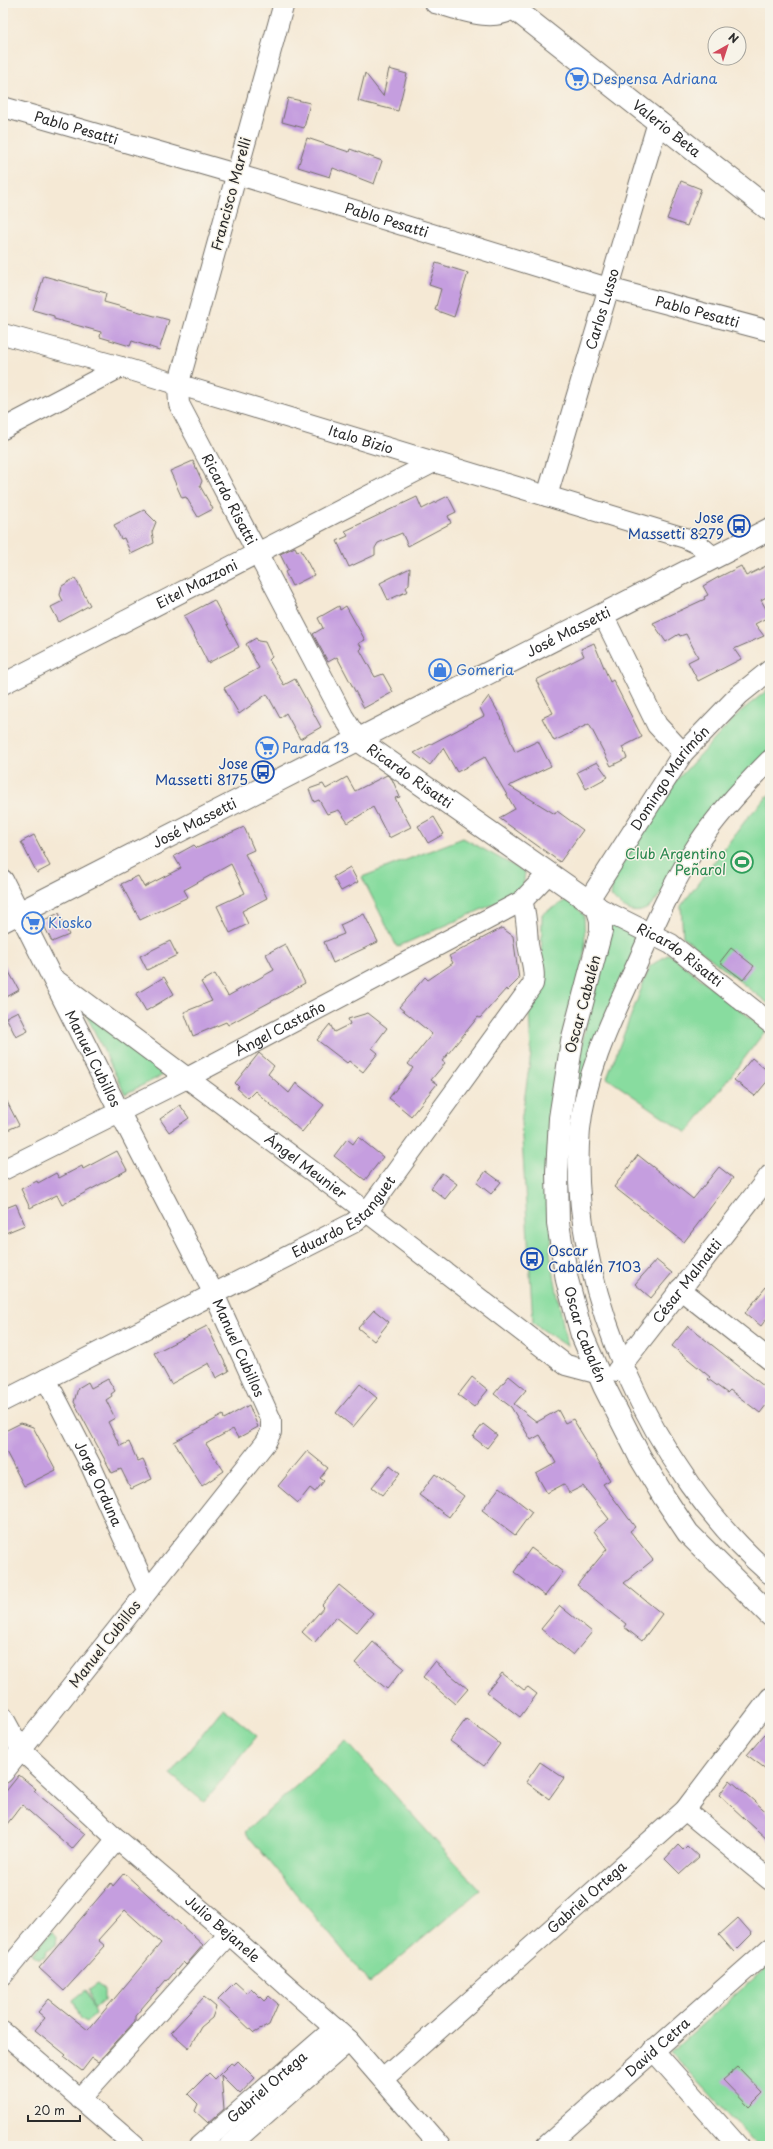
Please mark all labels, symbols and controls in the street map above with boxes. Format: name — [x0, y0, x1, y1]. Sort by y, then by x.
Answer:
north arrow — [707, 26, 747, 66]
text: N — [725, 28, 743, 47]
supermarket icon: Despensa Adriana — [564, 66, 590, 92]
place label: Despensa Adriana — [592, 68, 717, 89]
street label: Valerio Beta — [628, 95, 706, 162]
street label: Pablo Pesatti — [32, 105, 121, 150]
street label: Francisco Marelli — [205, 135, 256, 253]
street label: Pablo Pesatti — [342, 197, 431, 242]
street label: Carlos Lusso — [580, 265, 624, 352]
street label: Pablo Pesatti — [653, 290, 742, 332]
street label: Italo Bizio — [326, 419, 396, 459]
street label: Ricardo Risatti — [197, 450, 262, 548]
place label: Jose Massetti 8279 — [628, 507, 724, 544]
bus stop icon: Jose Massetti 8279 — [726, 513, 752, 539]
street label: Eitel Mazzoni — [152, 554, 241, 614]
street label: José Massetti — [522, 601, 614, 662]
shop icon: Gomeria — [427, 657, 453, 683]
place label: Gomeria — [456, 659, 514, 680]
street label: Domingo Marimón — [625, 721, 714, 834]
supermarket icon: Parada 13 — [254, 735, 280, 761]
place label: Parada 13 — [282, 737, 349, 758]
street label: Ricardo Risatti — [363, 738, 457, 813]
place label: Jose Massetti 8175 — [155, 753, 248, 790]
bus stop icon: Jose Massetti 8175 — [250, 759, 276, 785]
street label: José Massetti — [148, 792, 240, 853]
place label: Club Argentino Peñarol — [625, 843, 726, 880]
sports icon: Club Argentino Peñarol — [729, 849, 755, 875]
supermarket icon: Kiosko — [20, 910, 46, 936]
place label: Kiosko — [48, 912, 92, 933]
street label: Ricardo Risatti — [633, 918, 728, 992]
street label: Oscar Cabalén — [559, 953, 606, 1055]
street label: Ángel Castaño — [231, 996, 329, 1061]
street label: Manuel Cubillos — [60, 1006, 126, 1111]
street label: Ángel Meunier — [260, 1128, 352, 1204]
street label: Eduardo Estanguet — [288, 1171, 400, 1263]
street label: César Malnatti — [647, 1234, 727, 1328]
place label: Oscar Cabalén 7103 — [548, 1240, 641, 1277]
bus stop icon: Oscar Cabalén 7103 — [519, 1246, 545, 1272]
street label: Oscar Cabalén — [559, 1284, 612, 1386]
street label: Manuel Cubillos — [207, 1295, 270, 1400]
street label: Jorge Orduna — [70, 1437, 128, 1530]
street label: Manuel Cubillos — [64, 1595, 145, 1692]
street label: Gabriel Ortega — [542, 1856, 631, 1938]
street label: Julio Bejanele — [180, 1890, 265, 1967]
street label: David Cetra — [620, 2012, 694, 2081]
street label: Gabriel Ortega — [222, 2046, 312, 2127]
scale bar — [28, 2097, 80, 2123]
text: 20 m — [34, 2101, 65, 2119]

